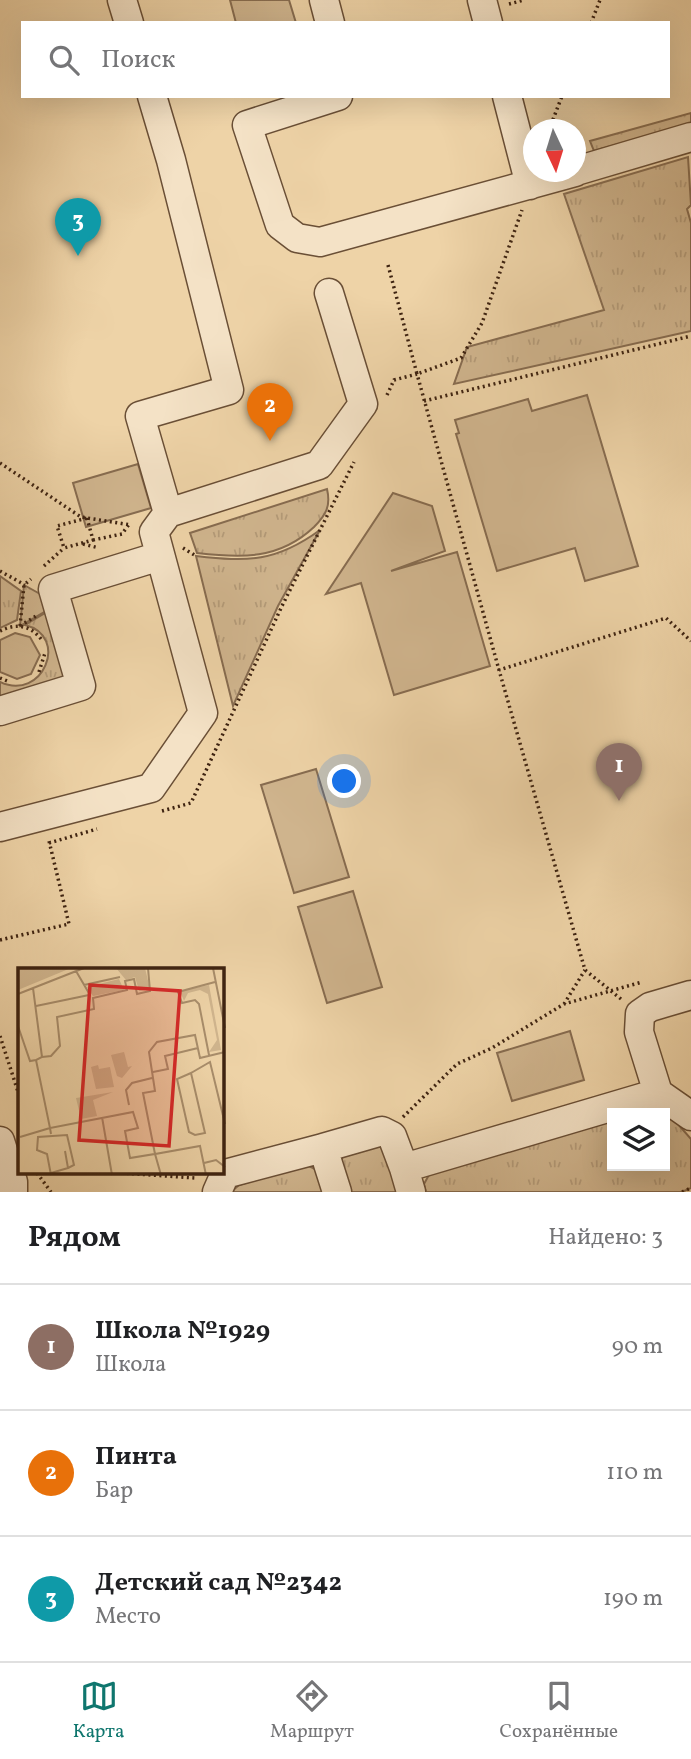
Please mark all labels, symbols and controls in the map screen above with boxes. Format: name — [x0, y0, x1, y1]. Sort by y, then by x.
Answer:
search box — [21, 21, 670, 98]
icon: search — [45, 41, 83, 79]
text: Поиск — [101, 42, 175, 78]
north arrow — [523, 119, 586, 182]
pin: 3 — [55, 198, 101, 256]
pin: 2 — [247, 383, 293, 441]
pin: 1 — [596, 743, 642, 801]
your location — [327, 764, 361, 798]
inset map — [18, 968, 224, 1174]
map controls — [607, 1108, 670, 1171]
button: layers — [607, 1108, 670, 1171]
text: Рядом — [28, 1217, 121, 1259]
text: Найдено: 3 — [548, 1222, 663, 1254]
text: Школа №1929 — [95, 1313, 270, 1349]
text: 1 — [46, 1331, 56, 1363]
text: 90 m — [612, 1331, 663, 1363]
text: Школа — [95, 1349, 166, 1381]
text: Пинта — [95, 1439, 177, 1475]
text: 2 — [45, 1457, 57, 1489]
text: 110 m — [606, 1457, 663, 1489]
text: Бар — [95, 1475, 133, 1507]
text: Детский сад №2342 — [95, 1565, 342, 1601]
text: 3 — [45, 1583, 57, 1615]
text: 190 m — [603, 1583, 663, 1615]
text: Место — [95, 1601, 161, 1633]
tab: Карта — [73, 1677, 124, 1745]
tab: Маршрут — [270, 1677, 354, 1745]
tab: Сохранённые — [500, 1677, 618, 1745]

